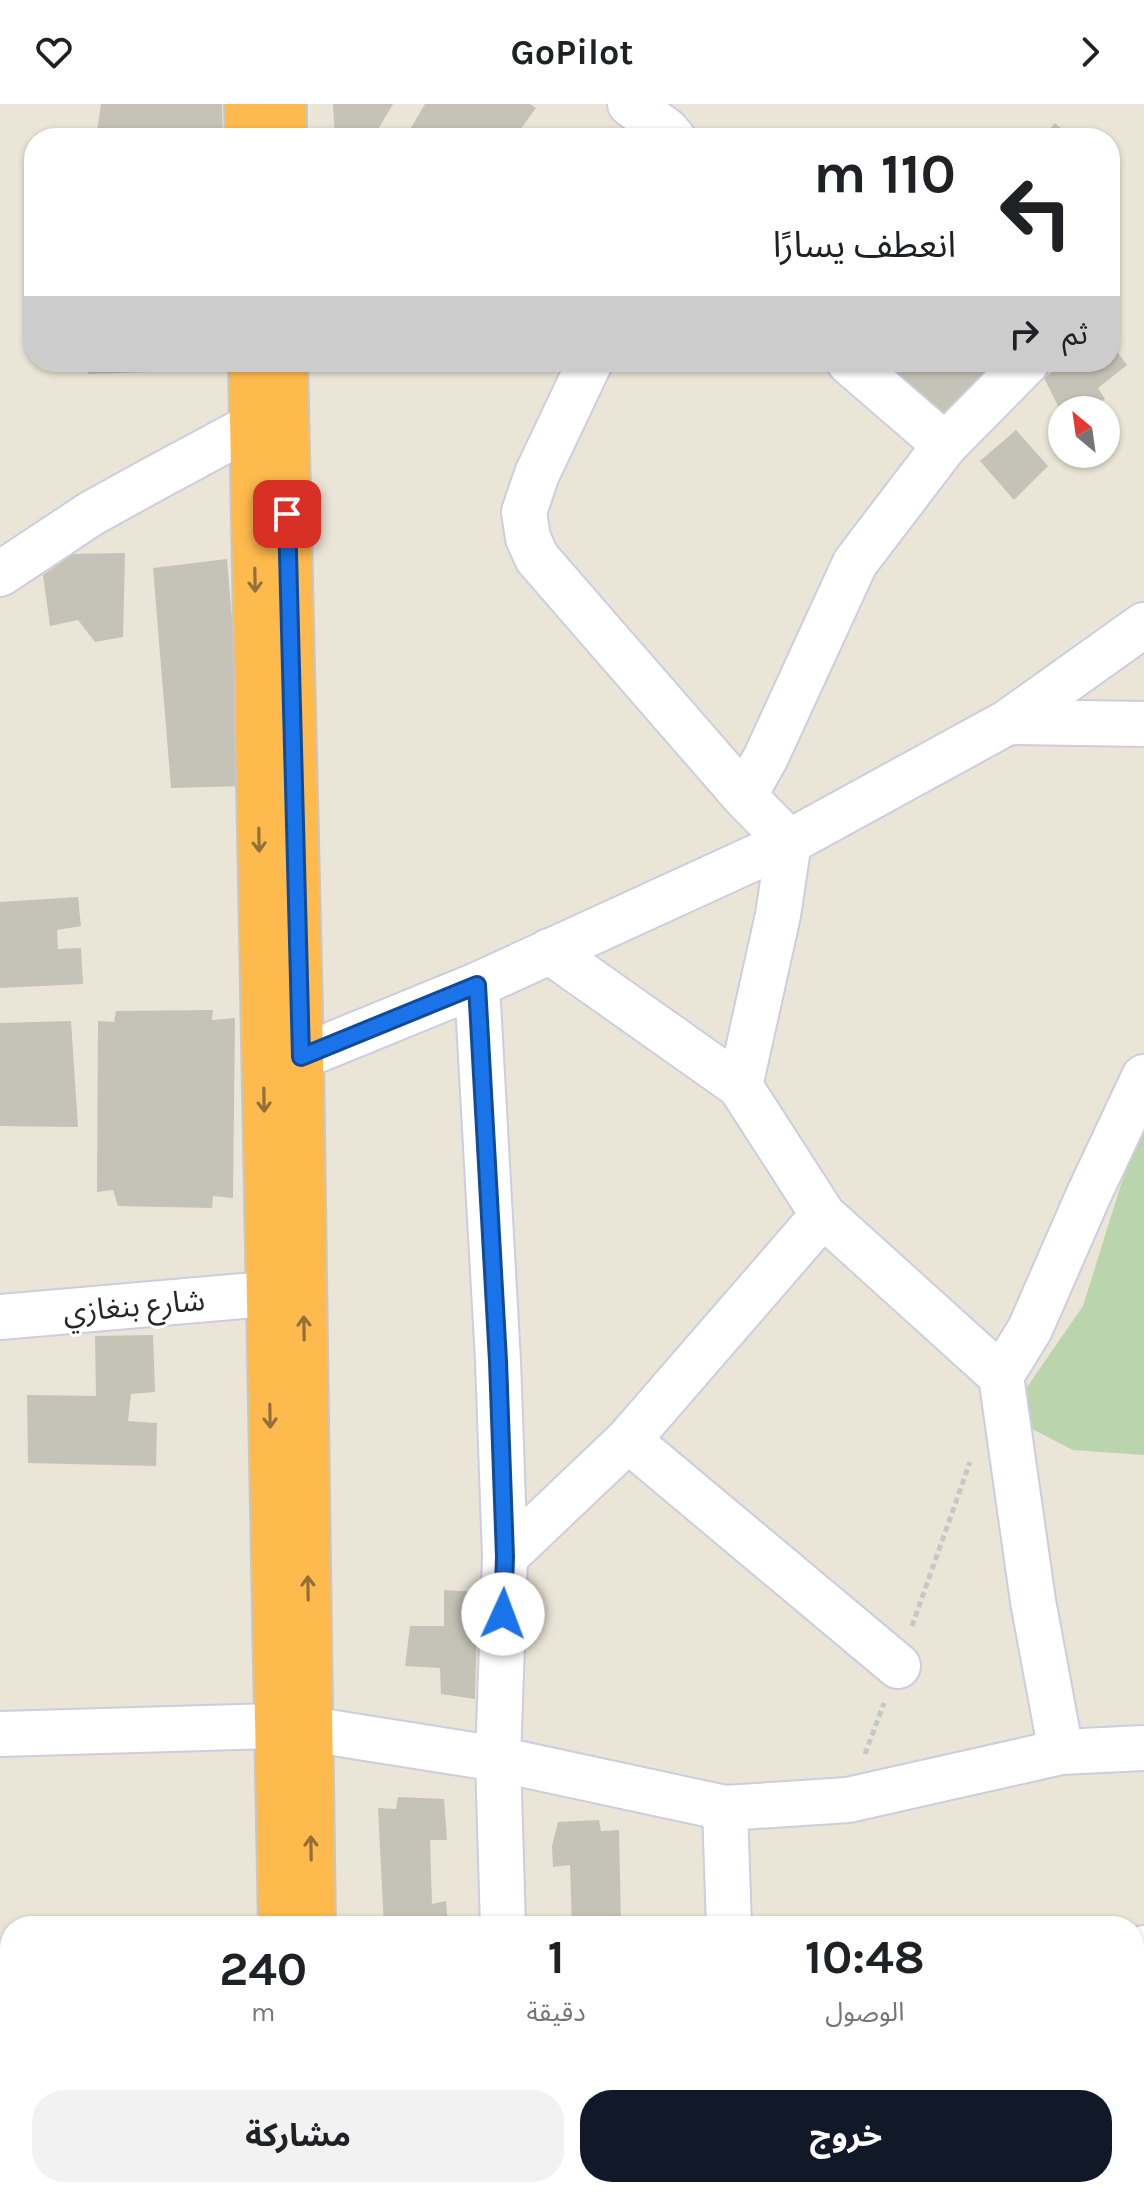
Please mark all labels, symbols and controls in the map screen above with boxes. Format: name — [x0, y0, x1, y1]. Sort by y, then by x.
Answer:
icon: heart — [32, 30, 76, 74]
icon: forward — [1068, 30, 1112, 74]
text: GoPilot — [511, 31, 634, 73]
text: 110 m — [813, 141, 956, 206]
icon: left — [984, 160, 1088, 264]
text: انعطف يسارًا — [773, 224, 956, 266]
icon: right — [1002, 312, 1046, 356]
text: ثم — [1062, 316, 1088, 352]
north arrow — [1048, 396, 1120, 468]
map controls — [1048, 396, 1120, 468]
pin — [253, 480, 321, 548]
icon: arrive — [265, 492, 309, 536]
one-way arrow — [247, 566, 262, 593]
one-way arrow — [251, 826, 267, 853]
one-way arrow — [256, 1086, 272, 1113]
street label: شارع بنغازي — [62, 1282, 207, 1335]
one-way arrow — [297, 1315, 312, 1342]
one-way arrow — [262, 1402, 278, 1429]
position arrow — [461, 1572, 545, 1656]
one-way arrow — [300, 1575, 315, 1602]
one-way arrow — [304, 1835, 319, 1862]
text: 1 — [547, 1929, 565, 1985]
text: 10:48 — [805, 1929, 925, 1985]
text: 240 — [219, 1941, 307, 1997]
text: m — [251, 1997, 275, 2028]
text: دقيقة — [526, 1997, 586, 2028]
text: الوصول — [825, 1997, 904, 2028]
button: مشاركة — [32, 2090, 564, 2182]
button: خروج — [580, 2090, 1112, 2182]

